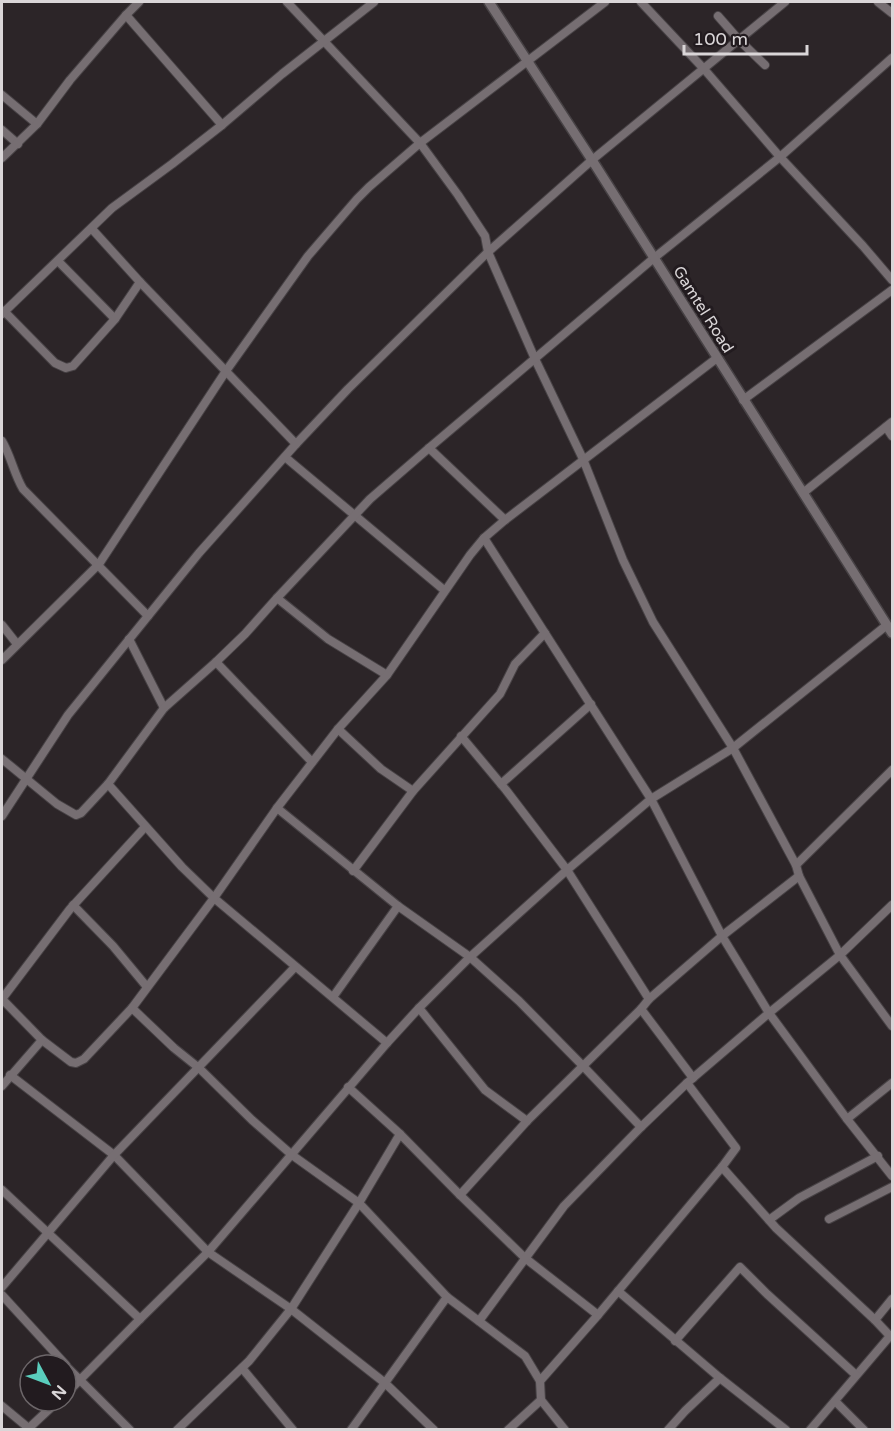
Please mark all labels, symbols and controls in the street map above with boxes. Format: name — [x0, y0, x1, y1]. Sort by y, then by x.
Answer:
scale bar — [684, 18, 807, 56]
text: 100 m — [693, 28, 748, 50]
street label: Gamtel Road — [668, 262, 738, 357]
north arrow — [18, 1353, 78, 1413]
text: N — [47, 1381, 70, 1404]

